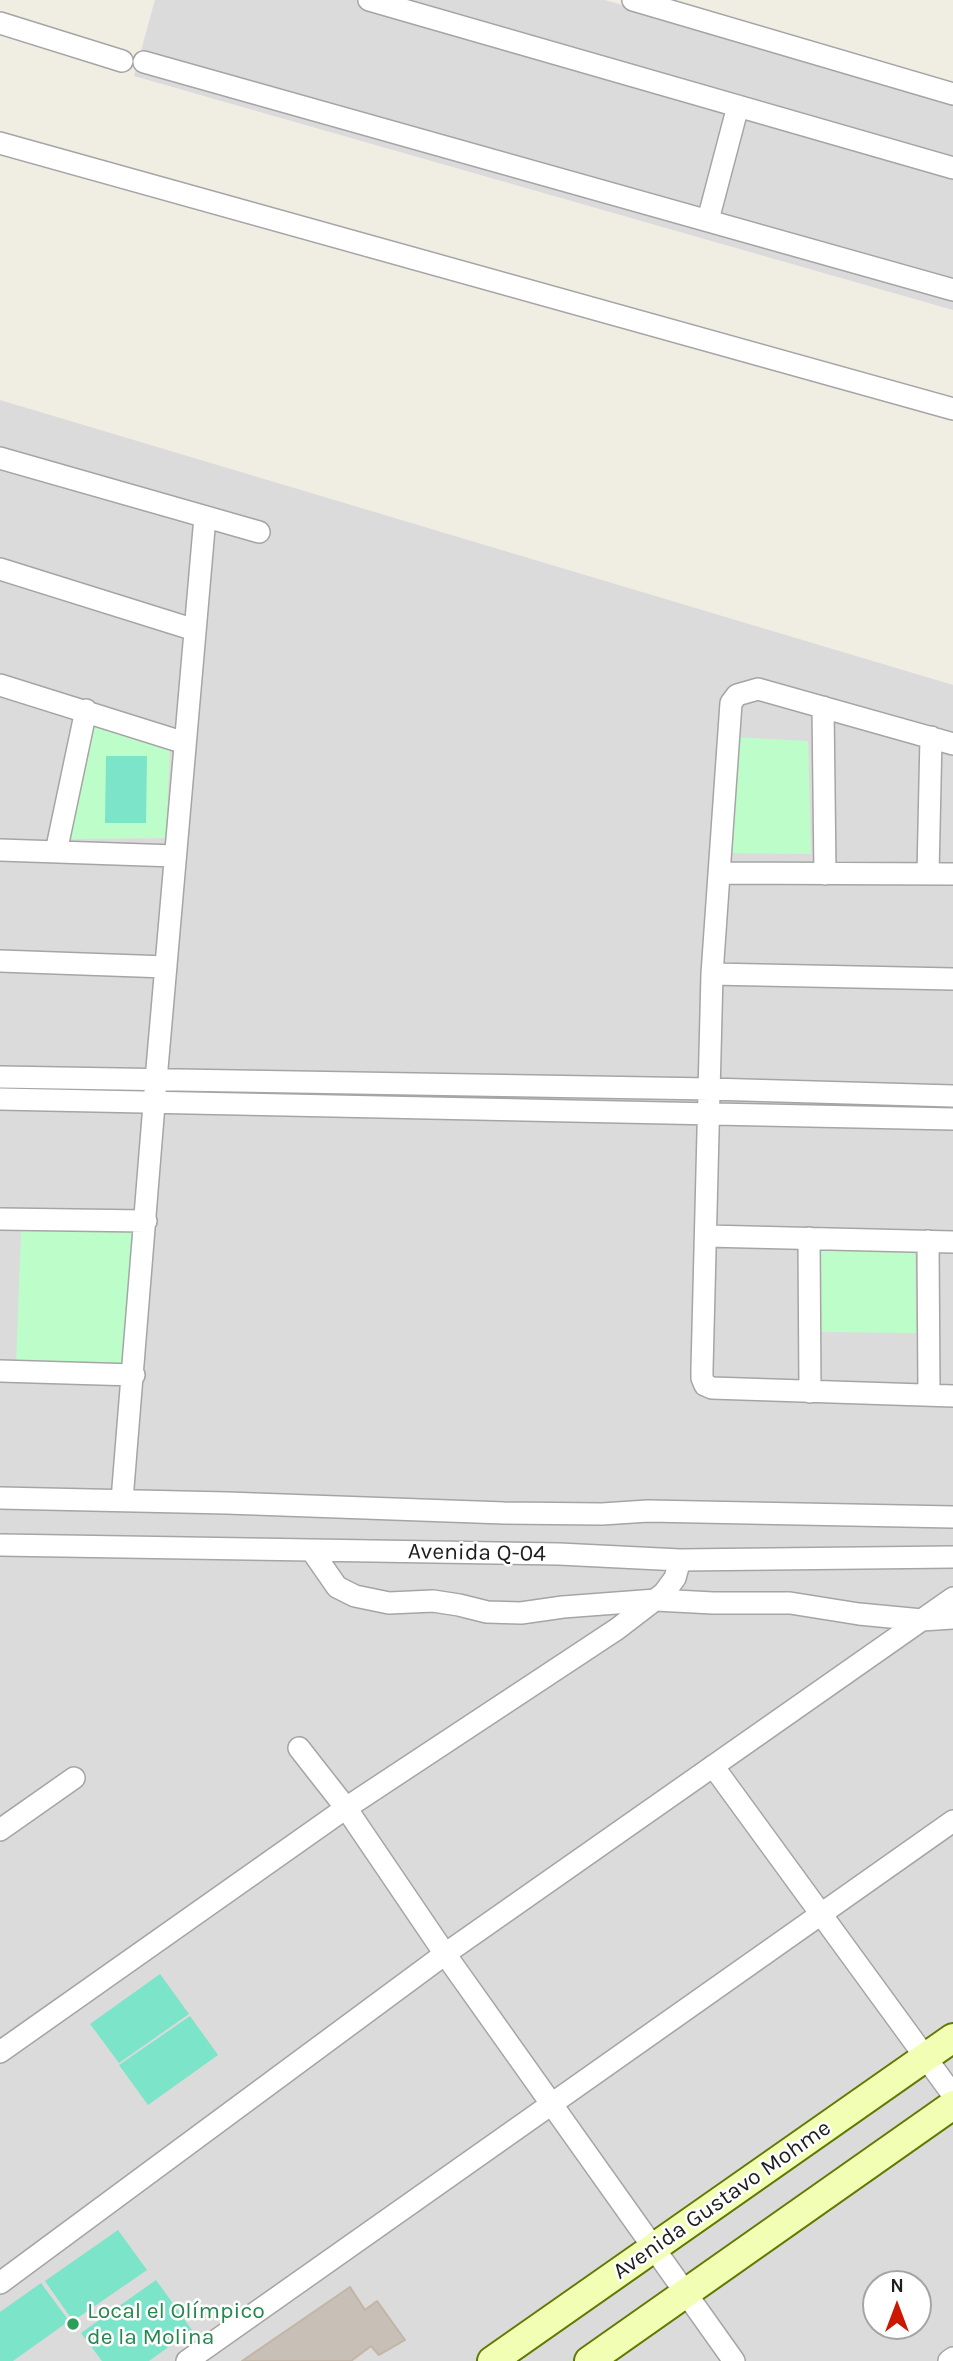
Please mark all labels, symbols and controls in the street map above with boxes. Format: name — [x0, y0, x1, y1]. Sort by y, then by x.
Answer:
street label: Avenida Q-04 — [408, 1538, 546, 1568]
street label: Avenida Gustavo Mohme — [608, 2114, 836, 2286]
north arrow — [862, 2270, 932, 2340]
text: N — [890, 2275, 904, 2297]
place label: Local el Olímpico de la Molina — [87, 2297, 265, 2351]
marker: Local el Olímpico de la Molina — [65, 2316, 81, 2332]

